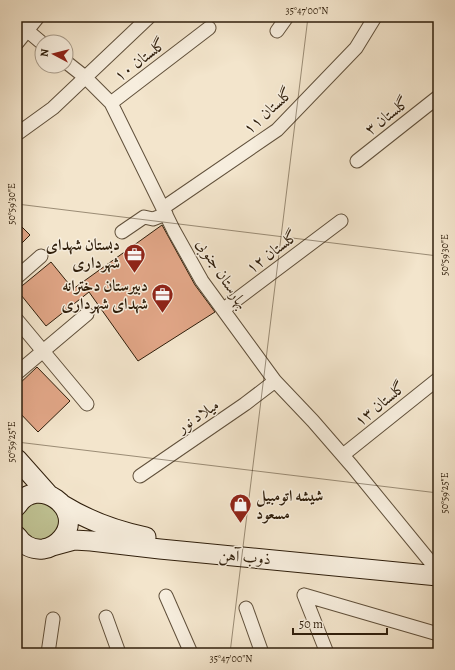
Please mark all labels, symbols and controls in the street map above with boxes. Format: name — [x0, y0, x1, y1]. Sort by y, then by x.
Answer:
text: 35°47'00"N — [286, 4, 328, 17]
street label: گلستان ۱۰ — [109, 33, 171, 87]
north arrow — [34, 34, 74, 74]
text: N — [37, 48, 53, 58]
street label: گلستان ۱۱ — [238, 83, 298, 139]
street label: گلستان ۳ — [360, 92, 414, 140]
text: 50°59'30"E — [5, 183, 18, 225]
street label: گلستان ۱۲ — [241, 225, 303, 279]
place label: دبستان شهدای شهرداری — [46, 234, 120, 274]
street label: بهارستان جنوبی — [191, 234, 253, 314]
text: 50°59'30"E — [438, 234, 451, 276]
office icon: دبستان شهدای شهرداری — [122, 241, 148, 274]
place label: دبیرستان دخترانه شهدای شهرداری — [61, 275, 148, 315]
office icon: دبیرستان دخترانه شهدای شهرداری — [150, 282, 176, 315]
street label: گلستان ۱۳ — [350, 377, 410, 431]
street label: میلاد نور — [171, 394, 223, 439]
text: 50°59'25"E — [5, 421, 18, 463]
text: 50°59'25"E — [438, 472, 451, 514]
place label: شیشه اتومبیل مسعود — [256, 485, 323, 525]
shop icon: شیشه اتومبیل مسعود — [227, 492, 253, 525]
street label: ذوب آهن — [218, 544, 272, 570]
scale bar — [293, 610, 387, 636]
text: 50 m — [299, 616, 323, 632]
text: 35°47'00"N — [210, 652, 252, 665]

